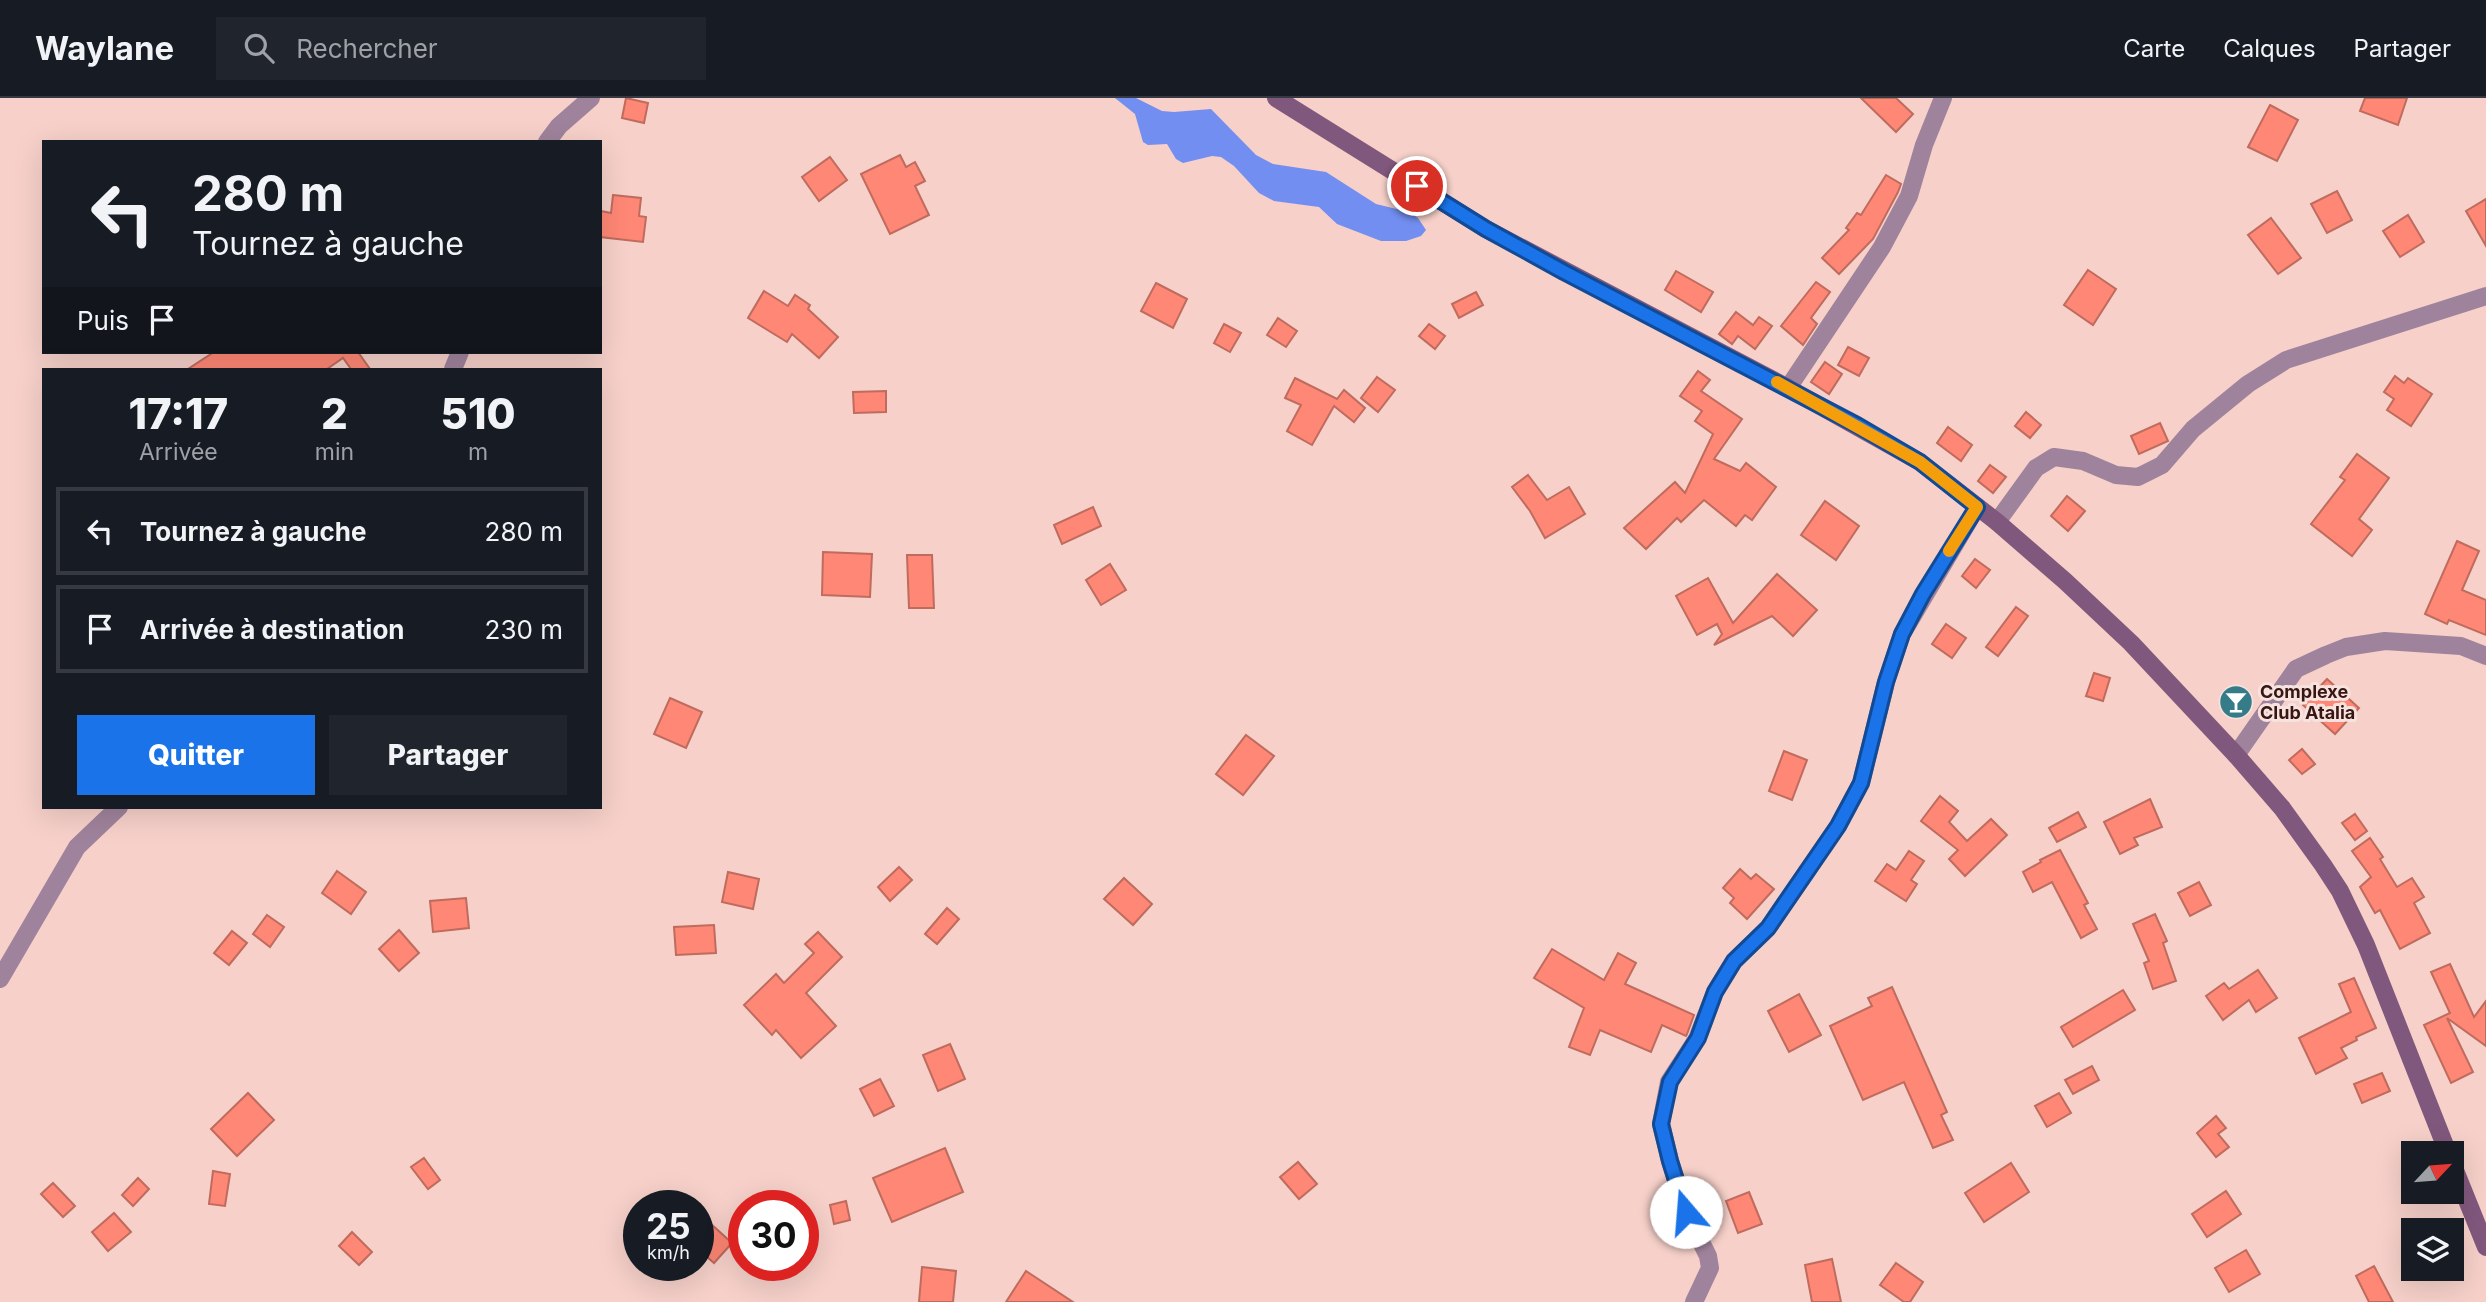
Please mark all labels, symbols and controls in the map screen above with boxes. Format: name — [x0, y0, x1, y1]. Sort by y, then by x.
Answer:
search box — [216, 17, 706, 80]
text: Waylane — [35, 28, 174, 68]
icon: search — [240, 29, 278, 67]
text: Rechercher — [296, 33, 438, 64]
text: Carte — [2123, 34, 2185, 63]
text: Calques — [2223, 34, 2316, 63]
text: Partager — [2354, 34, 2451, 63]
pin — [1387, 156, 1447, 216]
text: 280 m — [192, 164, 344, 223]
icon: arrive — [1398, 167, 1436, 205]
icon: left — [77, 168, 168, 259]
text: Tournez à gauche — [192, 224, 464, 263]
icon: arrive — [143, 301, 181, 339]
text: Puis — [77, 305, 129, 336]
text: 17:17 — [128, 388, 228, 439]
text: 2 — [321, 388, 348, 439]
text: 510 — [441, 388, 516, 439]
text: Arrivée — [139, 438, 218, 466]
text: min — [315, 438, 354, 466]
text: m — [468, 438, 488, 466]
icon: left — [81, 512, 119, 550]
text: Tournez à gauche — [140, 516, 366, 547]
text: 280 m — [485, 516, 563, 547]
icon: arrive — [81, 610, 119, 648]
text: Arrivée à destination — [140, 614, 405, 645]
text: 230 m — [485, 614, 563, 645]
place label: Complexe Club Atalia — [2260, 681, 2355, 723]
bar icon: Complexe Club Atalia — [2217, 683, 2255, 721]
button: Quitter — [77, 715, 315, 795]
button: Partager — [329, 715, 567, 795]
north arrow — [2401, 1141, 2464, 1204]
map controls — [2401, 1141, 2464, 1281]
position arrow — [1649, 1175, 1723, 1249]
speed limit sign: 30 — [728, 1190, 819, 1281]
text: 25 — [646, 1205, 691, 1247]
button: layers — [2401, 1218, 2464, 1281]
text: km/h — [647, 1242, 690, 1263]

